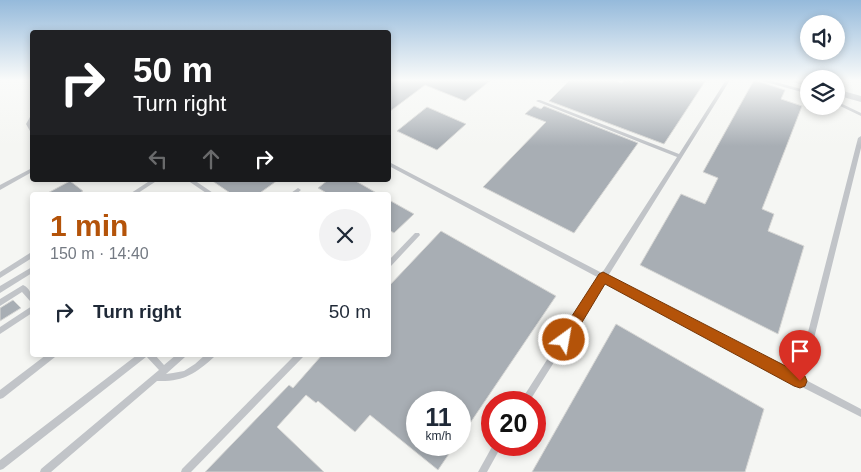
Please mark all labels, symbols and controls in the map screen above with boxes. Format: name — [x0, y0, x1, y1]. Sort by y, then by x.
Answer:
map controls — [800, 15, 845, 115]
button: sound — [800, 15, 845, 60]
icon: right — [50, 50, 115, 115]
text: 50 m — [133, 50, 213, 89]
button: layers — [800, 70, 845, 115]
text: Turn right — [133, 91, 226, 116]
icon: left — [144, 145, 172, 173]
icon: ahead — [197, 145, 225, 173]
icon: right — [250, 145, 278, 173]
text: 1 min — [50, 209, 128, 242]
button: close — [319, 209, 371, 261]
text: 150 m · 14:40 — [50, 245, 149, 262]
icon: right — [50, 298, 78, 326]
text: Turn right — [93, 301, 181, 322]
text: 50 m — [329, 301, 371, 322]
position arrow — [537, 313, 589, 365]
pin — [779, 330, 821, 381]
icon: arrive — [786, 337, 814, 365]
speed limit sign: 20 — [481, 391, 546, 456]
text: 11 — [425, 403, 452, 431]
text: km/h — [425, 429, 452, 443]

